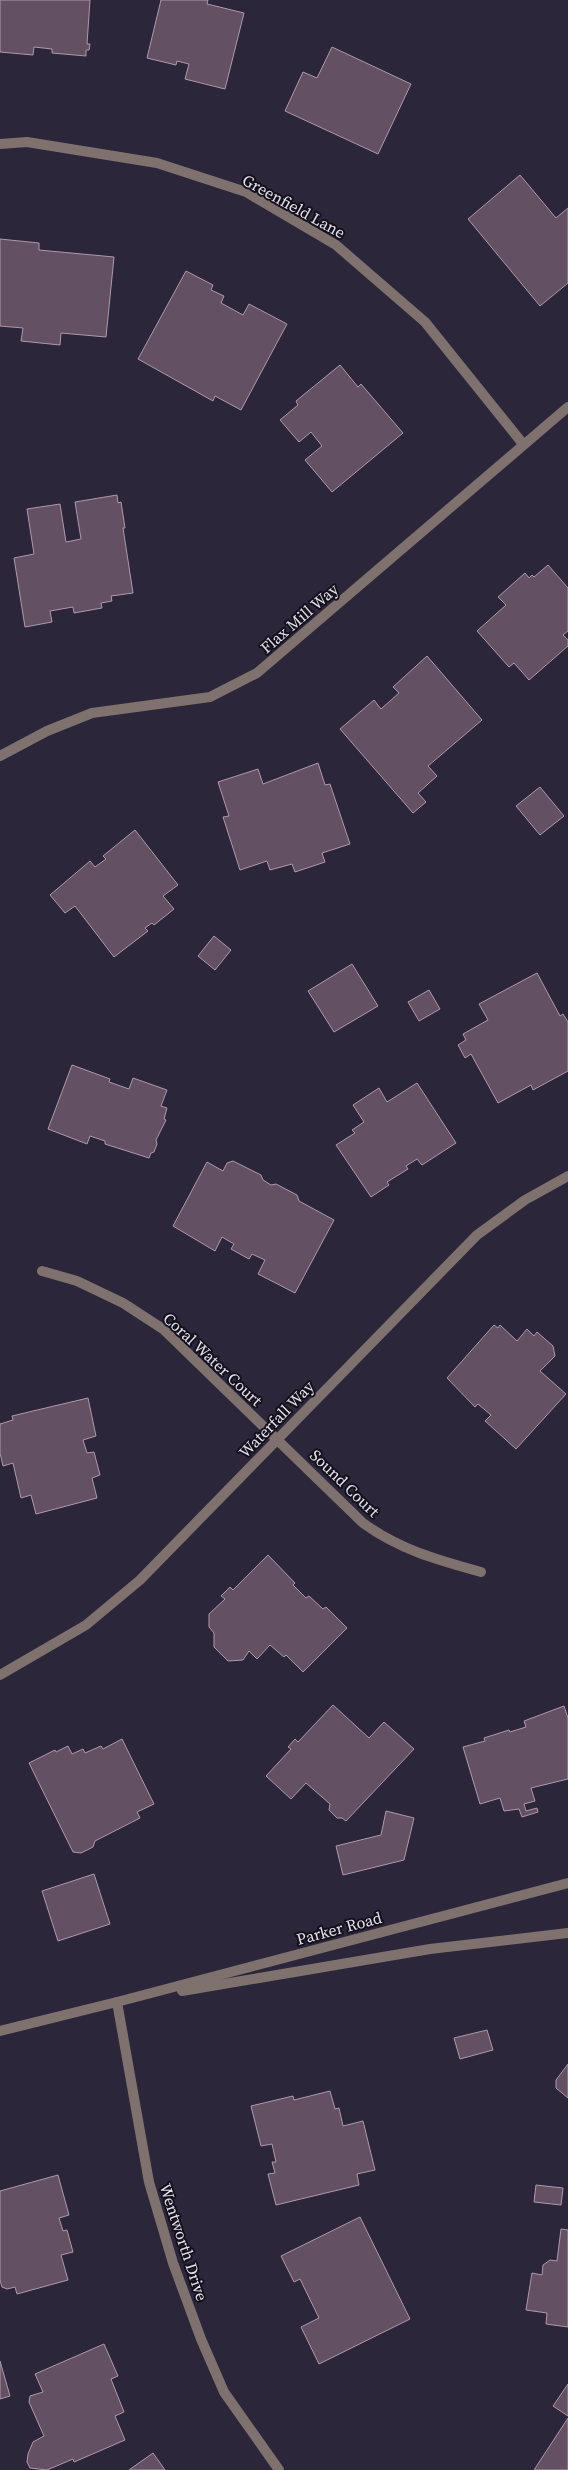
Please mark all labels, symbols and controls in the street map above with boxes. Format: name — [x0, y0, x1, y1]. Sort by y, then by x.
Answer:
street label: Greenfield Lane — [239, 169, 349, 243]
street label: Flax Mill Way — [255, 577, 343, 658]
street label: Coral Water Court — [159, 1307, 268, 1411]
street label: Waterfall Way — [233, 1375, 319, 1462]
street label: Sound Court — [305, 1444, 385, 1522]
street label: Parker Road — [294, 1906, 384, 1950]
street label: Wentworth Drive — [155, 2180, 213, 2304]

